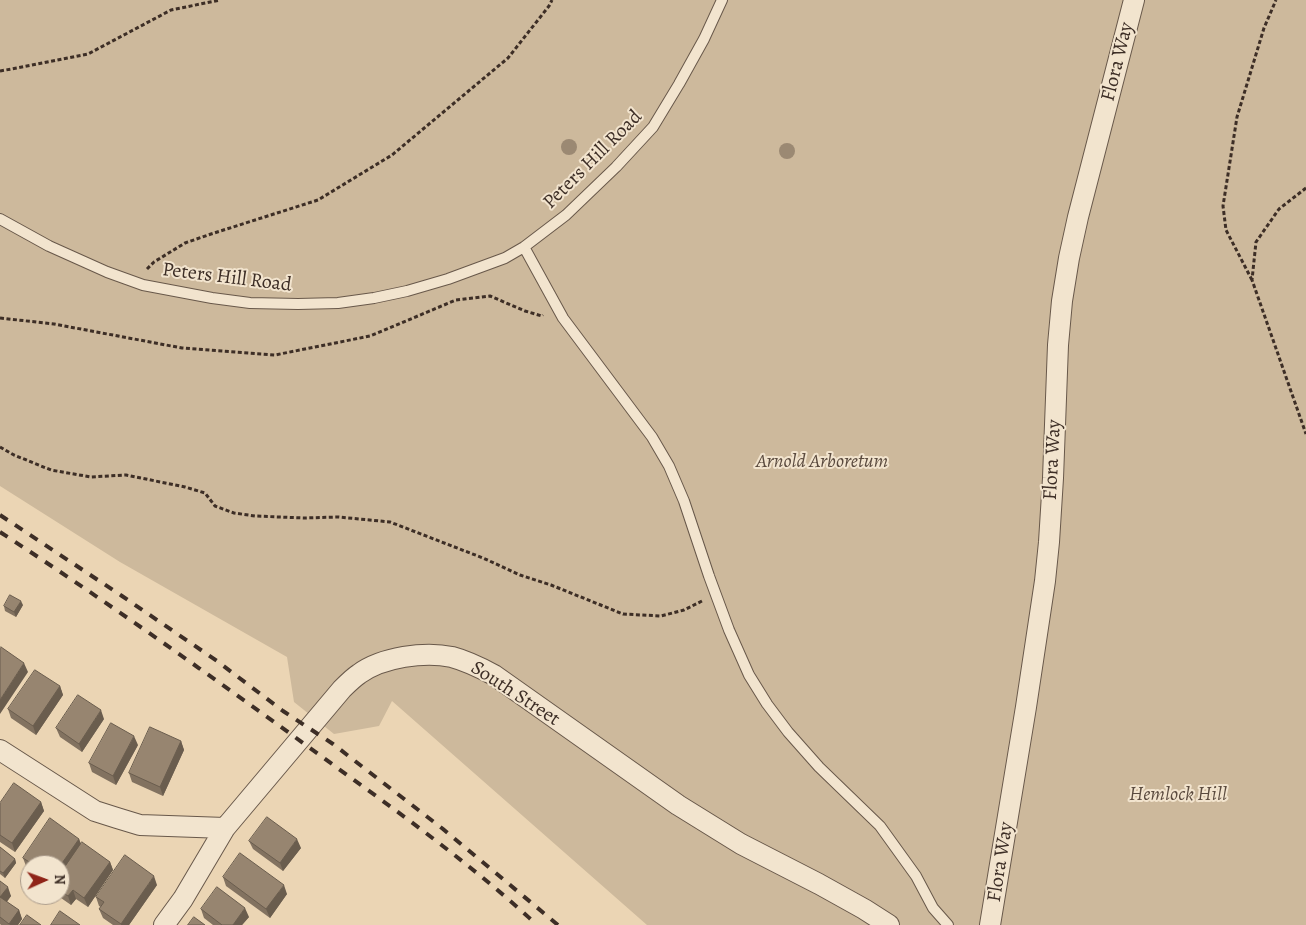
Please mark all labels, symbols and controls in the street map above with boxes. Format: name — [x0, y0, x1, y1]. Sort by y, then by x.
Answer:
street label: Flora Way — [1097, 20, 1139, 104]
street label: Peters Hill Road — [538, 105, 648, 215]
street label: Peters Hill Road — [161, 258, 293, 298]
street label: Flora Way — [1039, 419, 1067, 501]
park label: Arnold Arboretum — [756, 450, 888, 474]
street label: South Street — [466, 656, 564, 732]
park label: Hemlock Hill — [1129, 783, 1227, 807]
street label: Flora Way — [983, 820, 1019, 904]
north arrow — [20, 855, 70, 905]
text: N — [50, 874, 69, 885]

